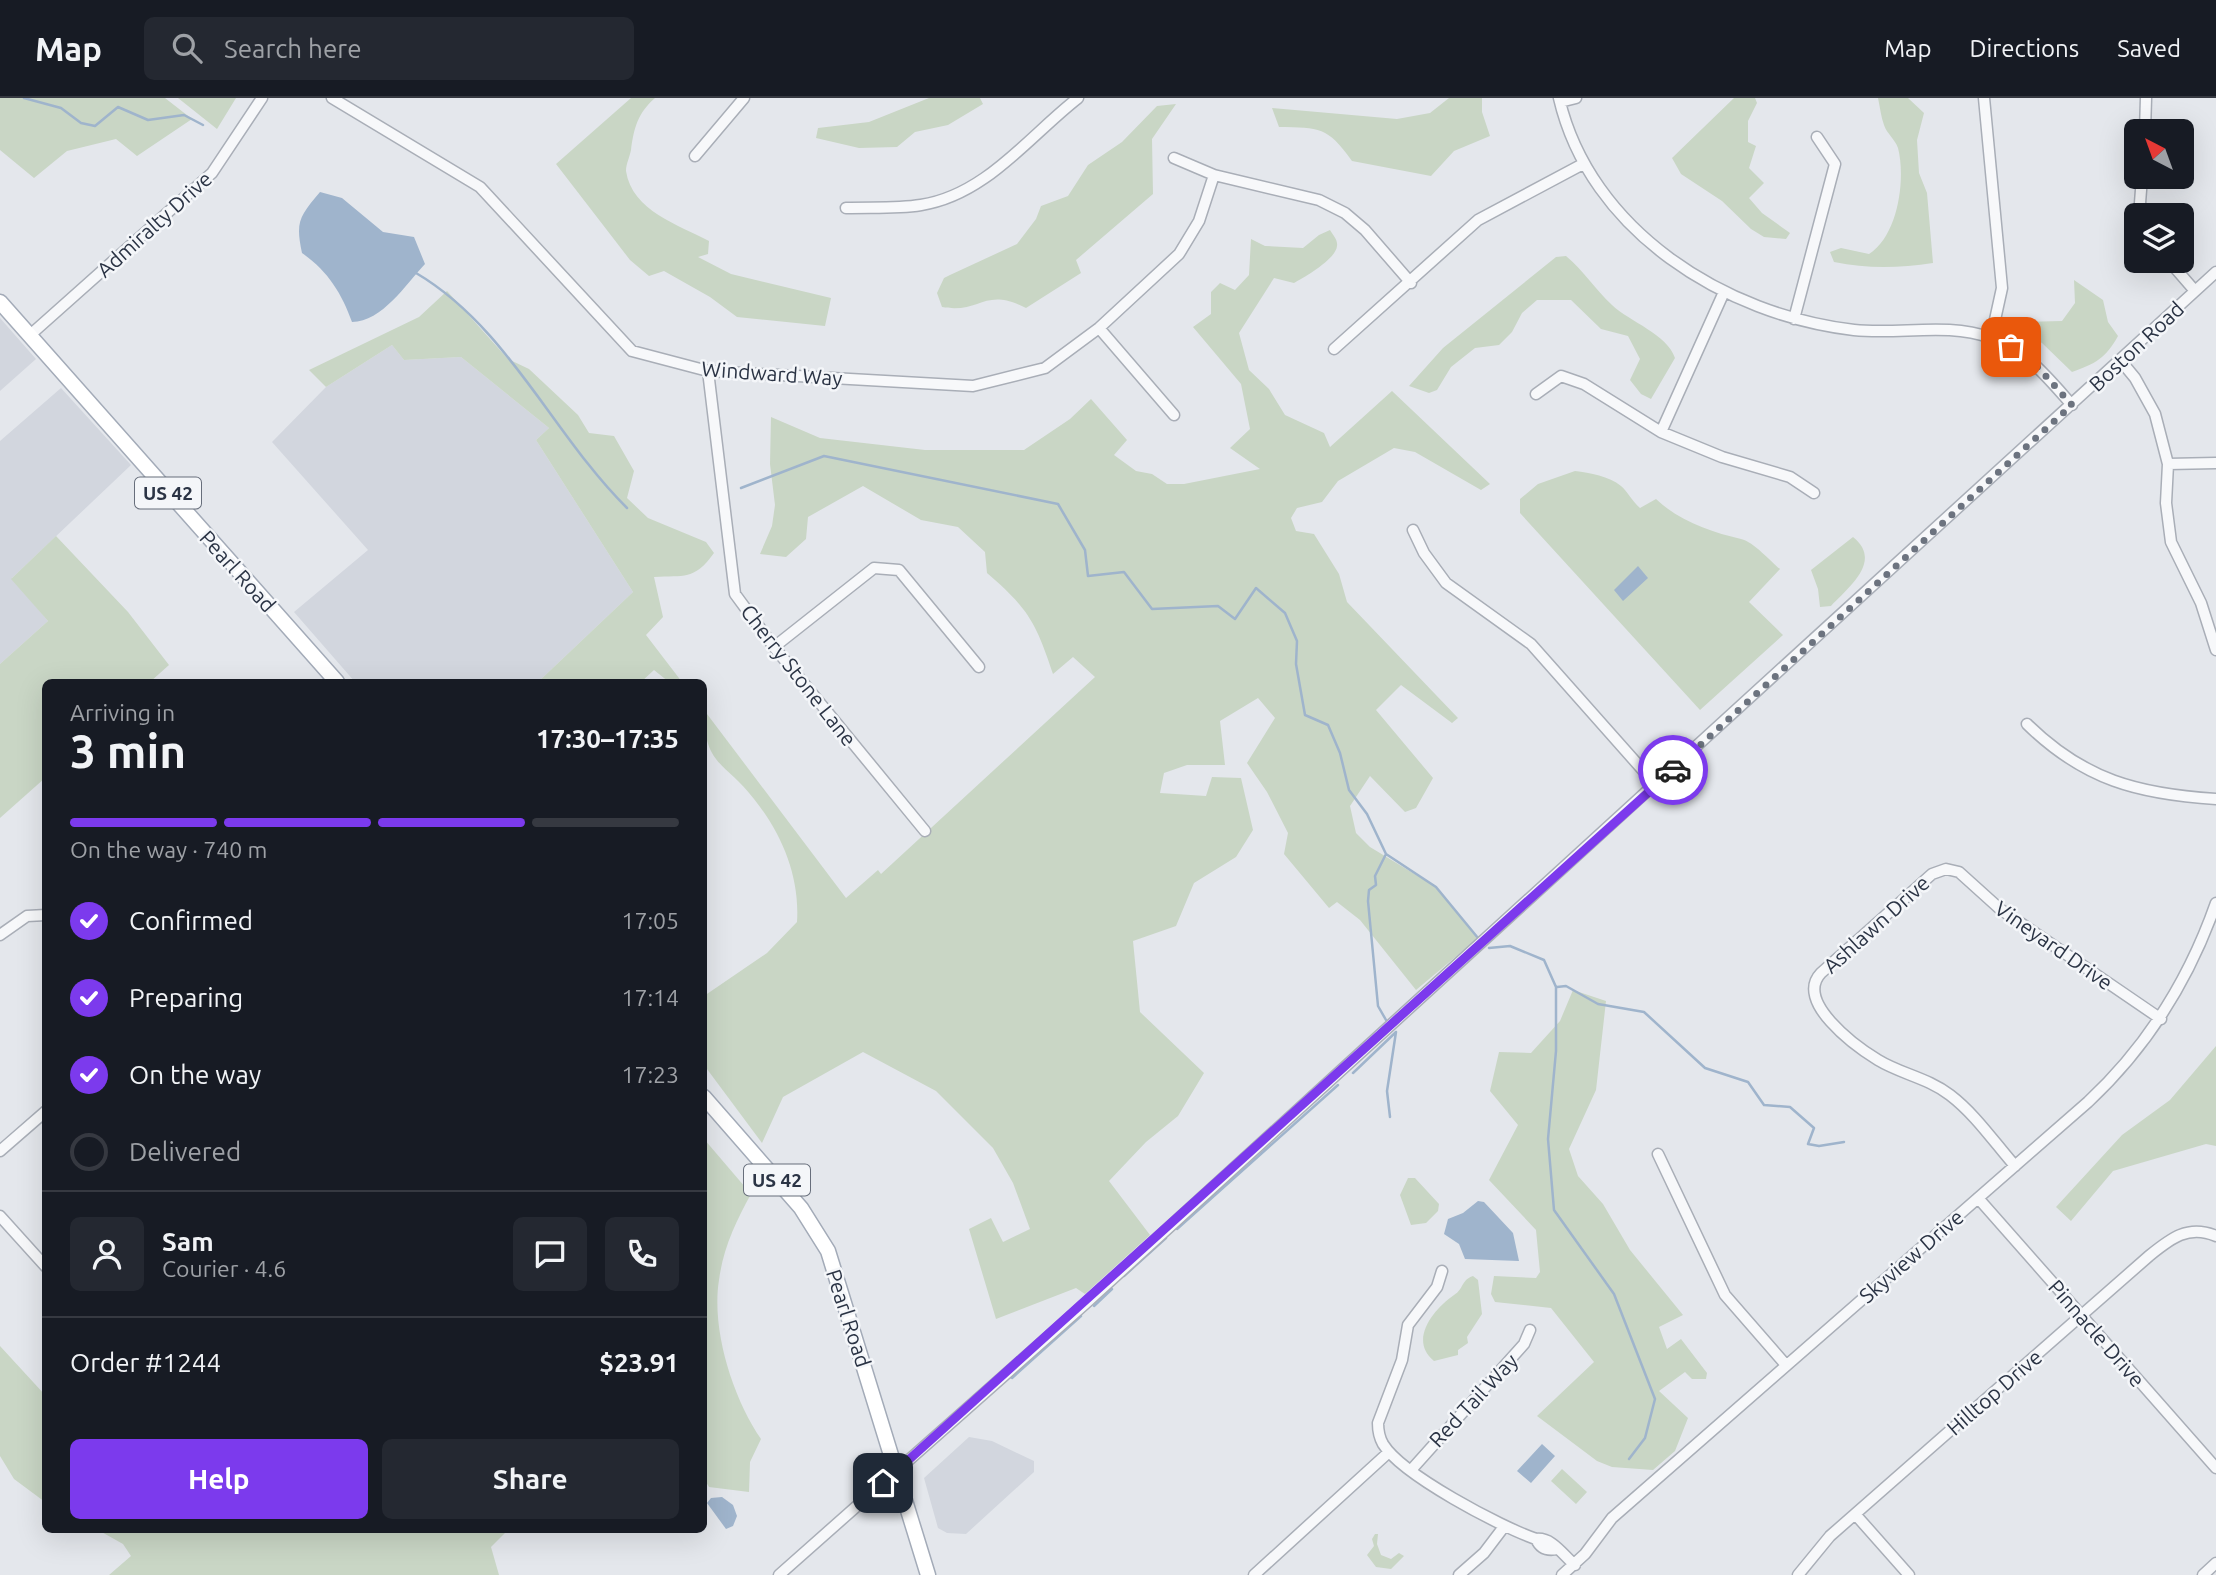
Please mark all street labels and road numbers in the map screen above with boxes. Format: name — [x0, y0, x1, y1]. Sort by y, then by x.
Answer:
street label: Admiralty Drive — [92, 166, 216, 282]
street label: Boston Road — [2084, 296, 2188, 396]
street label: Windward Way — [701, 356, 843, 390]
road number: US 42 — [135, 478, 201, 508]
street label: Pearl Road — [195, 525, 281, 617]
street label: Cherry Stone Lane — [736, 600, 862, 750]
street label: Ashlawn Drive — [1818, 870, 1934, 978]
street label: Vineyard Drive — [1990, 896, 2118, 994]
road number: US 42 — [744, 1164, 810, 1196]
street label: Skyview Drive — [1854, 1204, 1968, 1308]
street label: Pearl Road — [822, 1266, 876, 1370]
street label: Pinnacle Drive — [2044, 1275, 2150, 1391]
street label: Hilltop Drive — [1942, 1344, 2046, 1440]
street label: Red Tail Way — [1424, 1348, 1522, 1452]

